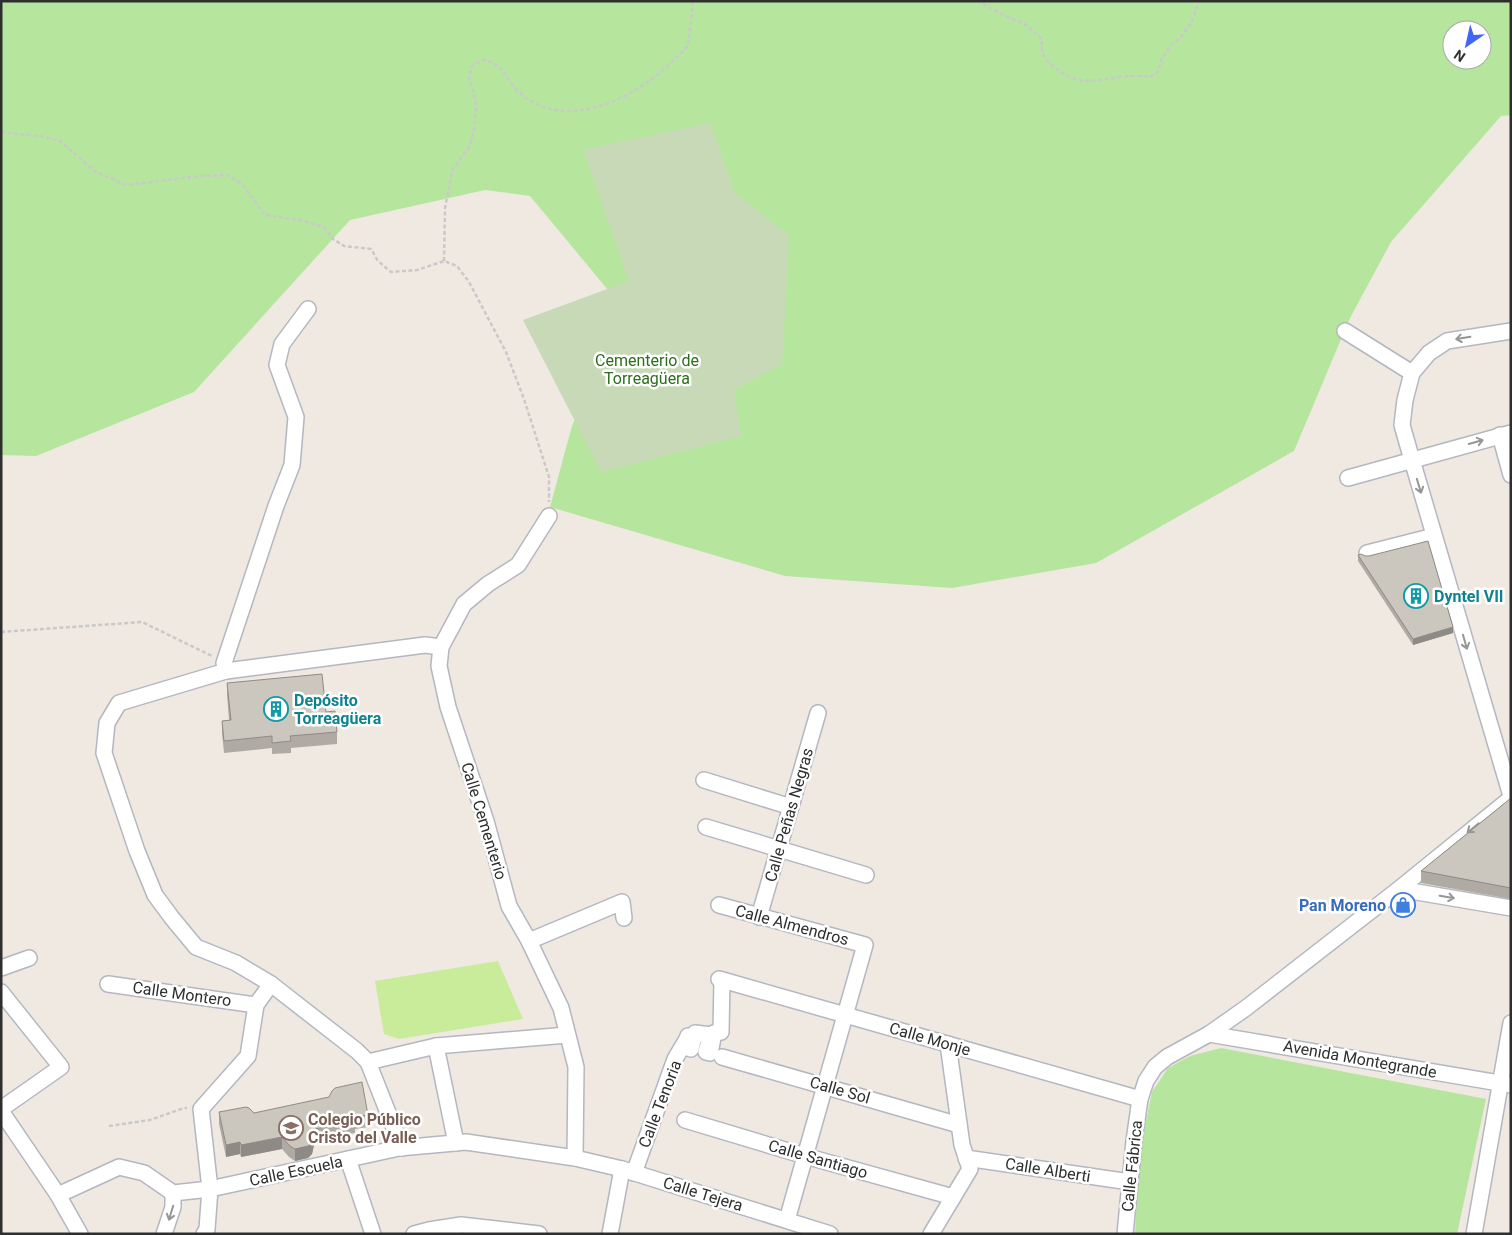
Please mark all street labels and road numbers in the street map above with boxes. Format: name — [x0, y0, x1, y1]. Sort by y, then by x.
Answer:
street label: Calle Peñas Negras — [761, 746, 817, 884]
street label: Calle Cementerio — [457, 760, 511, 882]
street label: Calle Almendros — [733, 901, 851, 949]
street label: Calle Montero — [131, 978, 233, 1010]
street label: Calle Monje — [887, 1018, 973, 1060]
street label: Avenida Montegrande — [1282, 1036, 1438, 1082]
street label: Calle Tenoria — [635, 1058, 685, 1150]
street label: Calle Sol — [808, 1072, 872, 1108]
street label: Calle Fábrica — [1118, 1119, 1146, 1213]
street label: Calle Santiago — [766, 1136, 870, 1182]
street label: Calle Escuela — [248, 1152, 344, 1190]
street label: Calle Alberti — [1004, 1154, 1092, 1186]
street label: Calle Tejera — [661, 1173, 745, 1215]

